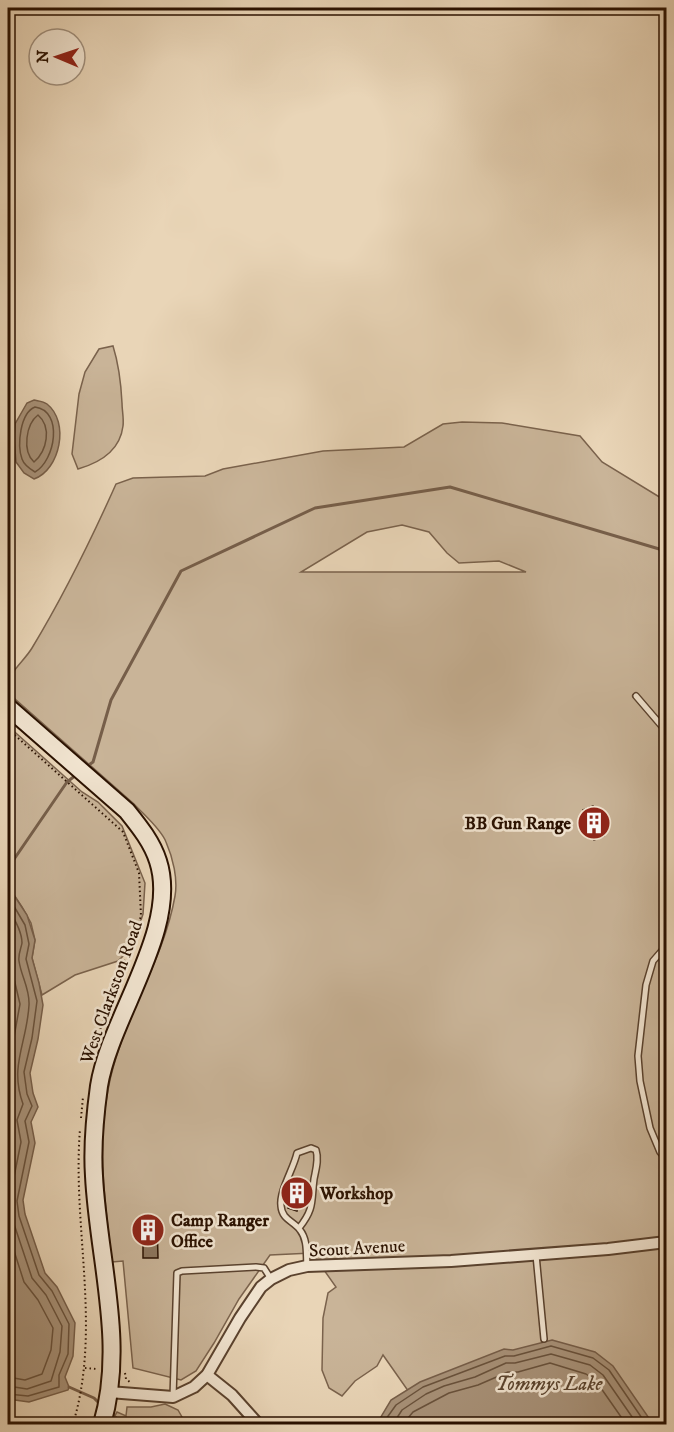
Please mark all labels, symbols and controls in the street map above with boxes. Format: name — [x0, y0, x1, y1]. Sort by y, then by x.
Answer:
north arrow — [27, 27, 87, 87]
text: N — [33, 50, 53, 63]
building icon: BB Gun Range — [576, 805, 612, 841]
place label: BB Gun Range — [465, 813, 572, 835]
street label: West Clarkston Road — [76, 918, 148, 1068]
building icon: Workshop — [279, 1175, 315, 1211]
place label: Workshop — [319, 1183, 393, 1205]
place label: Camp Ranger Office — [171, 1210, 269, 1253]
building icon: Camp Ranger Office — [130, 1212, 166, 1248]
street label: Scout Avenue — [308, 1235, 406, 1263]
water label: Tommys Lake — [496, 1372, 604, 1397]

